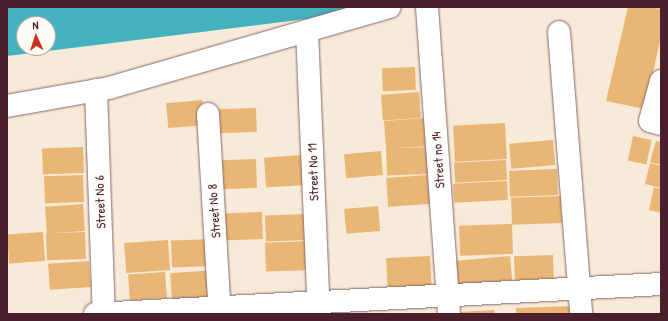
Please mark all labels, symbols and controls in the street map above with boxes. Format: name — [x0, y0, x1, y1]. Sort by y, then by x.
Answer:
north arrow — [16, 16, 56, 56]
text: N — [32, 18, 39, 32]
street label: Street no 14 — [428, 131, 448, 189]
street label: Street No 11 — [304, 143, 322, 201]
street label: Street No 6 — [91, 175, 109, 229]
street label: Street No 8 — [204, 184, 224, 238]

